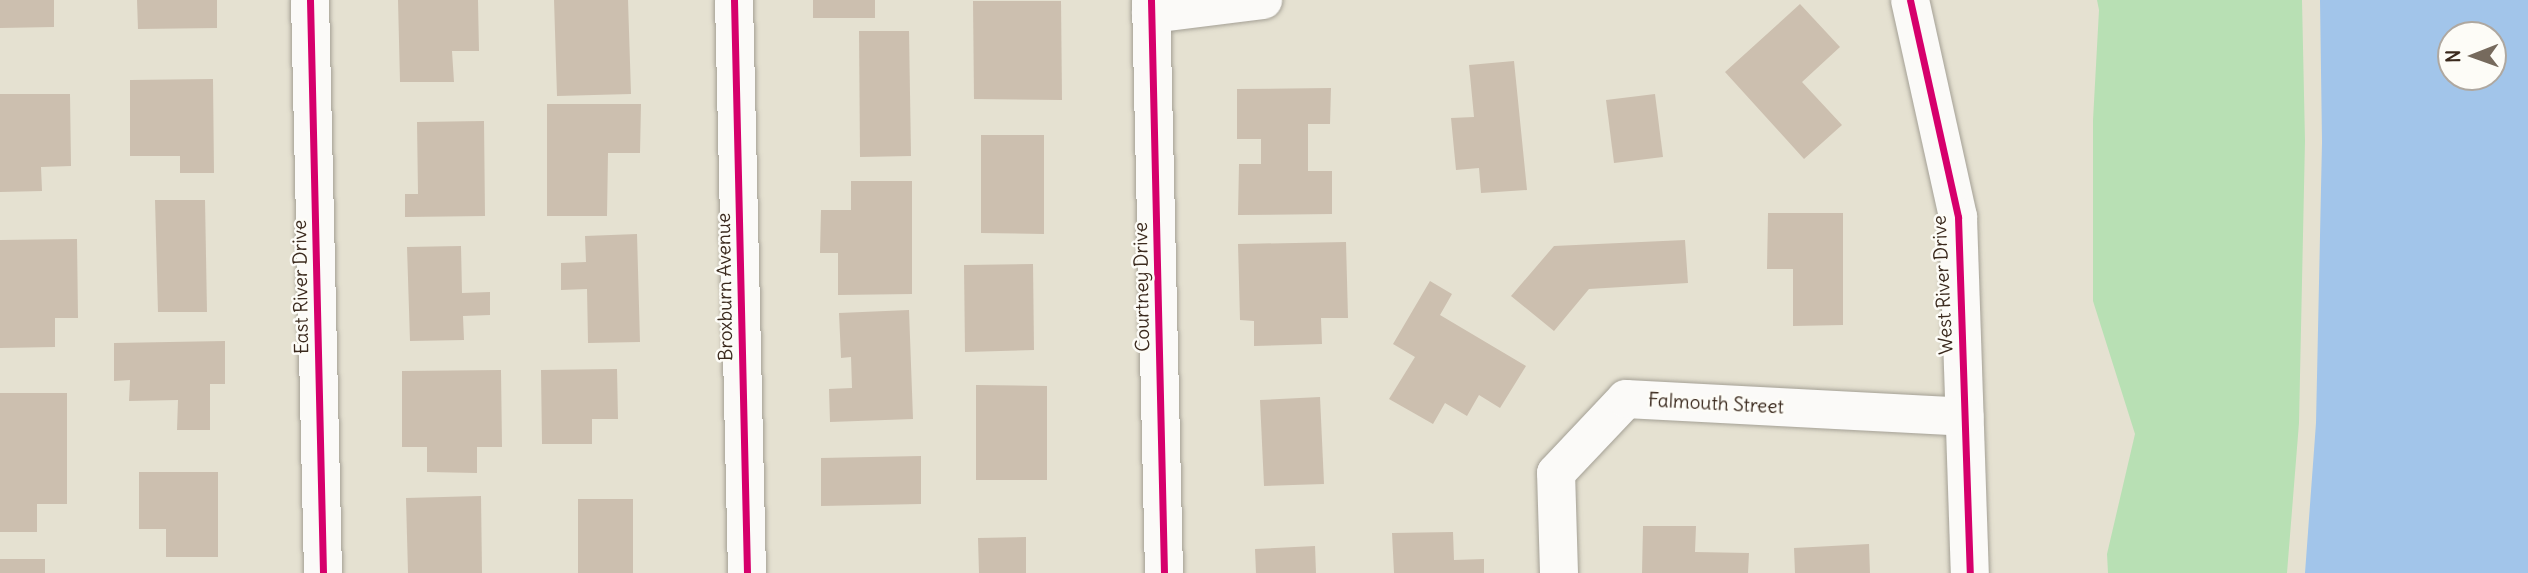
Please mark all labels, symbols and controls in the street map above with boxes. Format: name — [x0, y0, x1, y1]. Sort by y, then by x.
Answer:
north arrow — [2437, 21, 2507, 91]
text: N — [2441, 50, 2465, 63]
street label: Broxburn Avenue — [712, 213, 738, 361]
street label: West River Drive — [1928, 215, 1958, 355]
street label: East River Drive — [288, 220, 314, 354]
street label: Courtney Drive — [1129, 222, 1155, 352]
street label: Falmouth Street — [1647, 389, 1785, 419]

